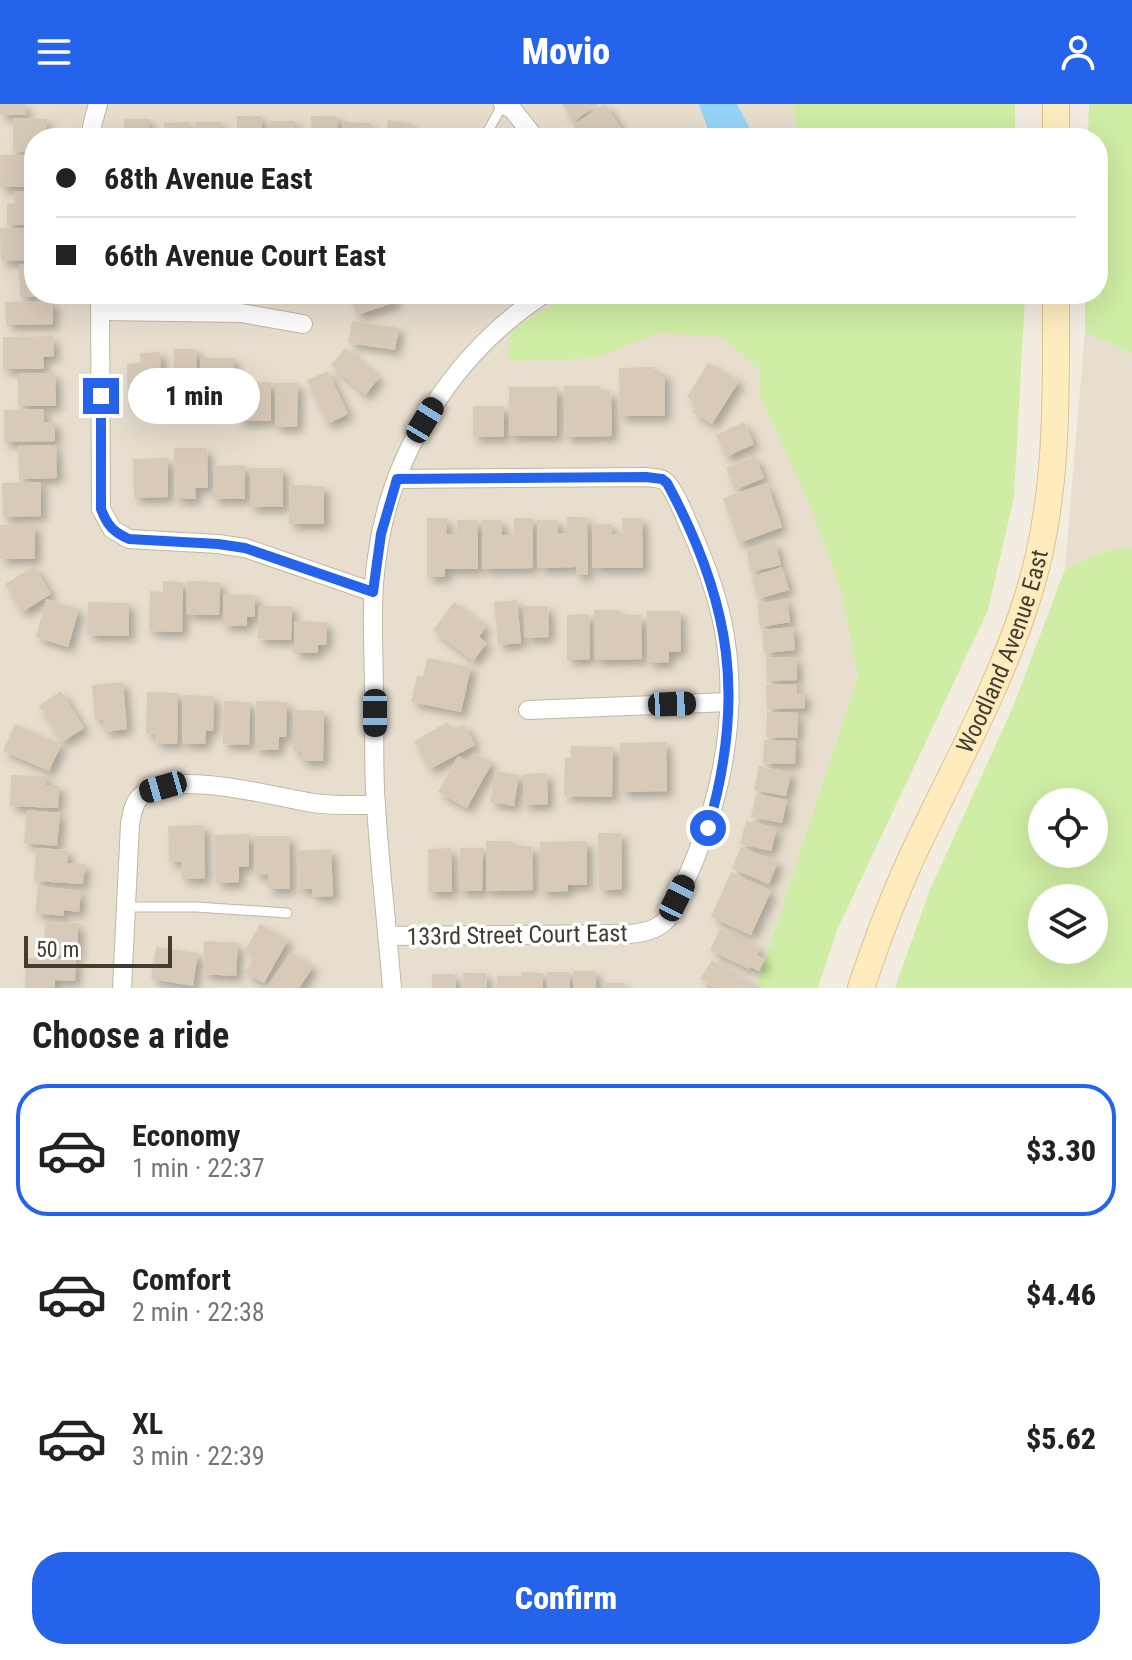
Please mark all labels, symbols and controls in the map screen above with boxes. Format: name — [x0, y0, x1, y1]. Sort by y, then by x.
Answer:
icon: menu — [32, 30, 76, 74]
icon: person — [1056, 30, 1100, 74]
text: Movio — [522, 31, 610, 73]
text: 68th Avenue East — [104, 161, 312, 196]
text: 66th Avenue Court East — [104, 238, 386, 273]
callout: 1 min — [129, 368, 261, 424]
route end — [83, 378, 119, 414]
text: 1 min — [165, 381, 223, 411]
car — [402, 393, 448, 447]
street label: Woodland Avenue East — [951, 547, 1054, 758]
car — [363, 689, 387, 737]
car — [648, 691, 696, 717]
car — [137, 769, 189, 805]
map controls — [1028, 788, 1108, 964]
button: locate — [1028, 788, 1108, 868]
route start — [690, 810, 726, 846]
car — [656, 871, 698, 925]
button: layers — [1028, 884, 1108, 964]
street label: 133rd Street Court East — [406, 919, 628, 951]
scale bar — [24, 932, 172, 968]
text: 50 m — [36, 937, 79, 962]
text: Choose a ride — [32, 1015, 229, 1057]
icon: car — [36, 1114, 108, 1186]
text: Economy — [132, 1118, 240, 1153]
text: $3.30 — [1026, 1133, 1096, 1168]
text: 1 min · 22:37 — [132, 1153, 265, 1183]
icon: car — [36, 1258, 108, 1330]
text: Comfort — [132, 1262, 231, 1297]
text: $4.46 — [1026, 1277, 1096, 1312]
text: 2 min · 22:38 — [132, 1297, 265, 1327]
icon: car — [36, 1402, 108, 1474]
text: XL — [132, 1406, 163, 1441]
text: $5.62 — [1026, 1421, 1096, 1456]
text: 3 min · 22:39 — [132, 1441, 265, 1471]
button: Confirm — [32, 1552, 1100, 1644]

